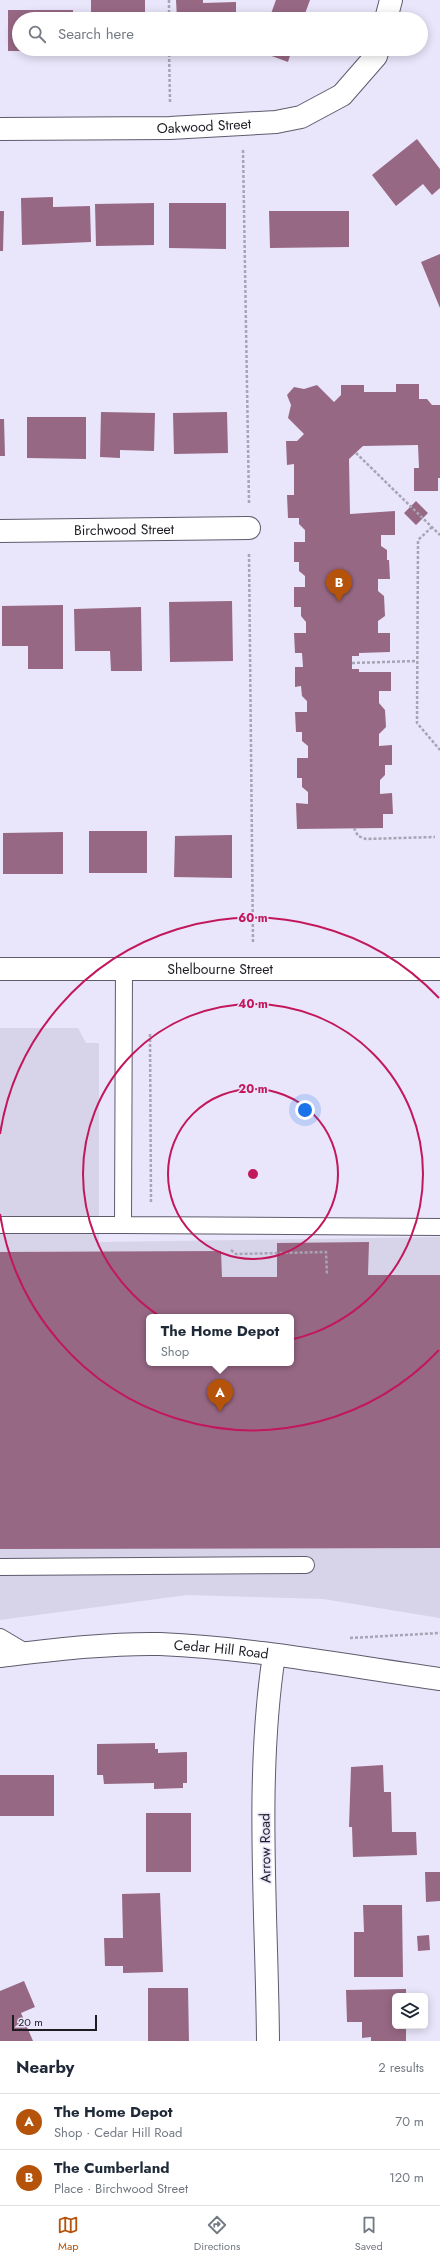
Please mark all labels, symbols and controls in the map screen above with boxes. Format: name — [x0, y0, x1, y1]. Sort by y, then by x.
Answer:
search box — [12, 12, 428, 56]
icon: search — [26, 23, 48, 45]
text: Search here — [58, 23, 134, 45]
street label: Oakwood Street — [157, 113, 252, 138]
street label: Birchwood Street — [74, 519, 175, 540]
pin: B — [326, 569, 352, 602]
text: 60 m — [238, 909, 268, 927]
street label: Shelbourne Street — [167, 959, 273, 979]
text: 40 m — [238, 995, 268, 1013]
text: 20 m — [238, 1080, 268, 1098]
your location — [295, 1100, 315, 1120]
centre of rings — [246, 1167, 260, 1181]
popup — [146, 1314, 294, 1366]
text: The Home Depot — [161, 1320, 279, 1342]
text: Shop — [161, 1342, 189, 1361]
pin: A — [207, 1379, 233, 1412]
street label: Cedar Hill Road — [173, 1635, 270, 1664]
street label: Arrow Road — [254, 1813, 276, 1883]
map controls — [392, 1993, 428, 2029]
button: layers — [392, 1993, 428, 2029]
scale bar — [12, 2013, 97, 2032]
text: 20 m — [18, 2014, 43, 2030]
text: Nearby — [16, 2055, 74, 2079]
text: 2 results — [378, 2058, 424, 2077]
text: The Home Depot — [54, 2101, 173, 2123]
text: A — [24, 2112, 34, 2131]
text: 70 m — [395, 2112, 424, 2131]
text: Shop · Cedar Hill Road — [54, 2123, 182, 2142]
text: The Cumberland — [54, 2157, 170, 2179]
text: B — [25, 2168, 33, 2187]
text: 120 m — [389, 2168, 424, 2187]
text: Place · Birchwood Street — [54, 2179, 188, 2198]
tab: Map — [57, 2214, 79, 2254]
tab: Directions — [194, 2214, 240, 2254]
tab: Saved — [355, 2214, 383, 2254]

